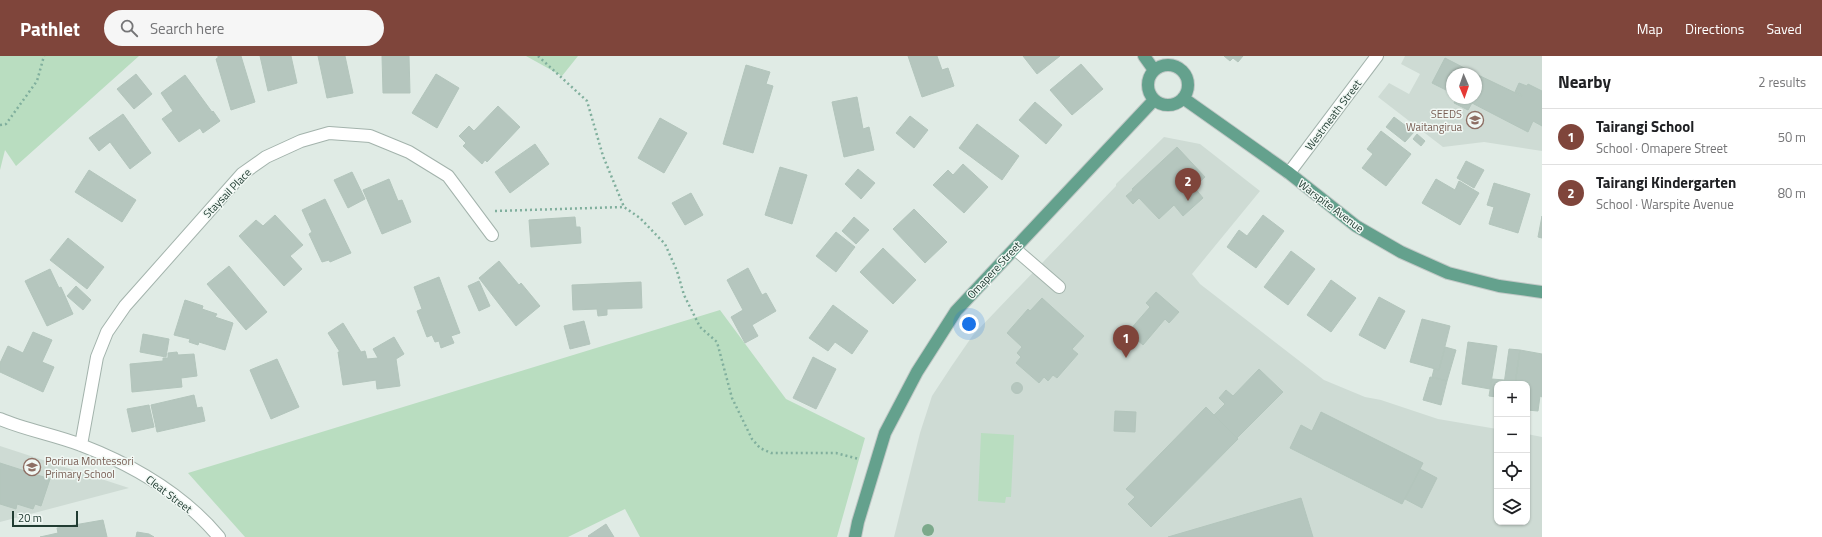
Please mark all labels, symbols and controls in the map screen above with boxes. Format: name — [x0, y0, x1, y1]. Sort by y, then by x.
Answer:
search box — [104, 10, 384, 46]
text: Pathlet — [20, 14, 80, 43]
icon: search — [118, 17, 140, 39]
text: Search here — [150, 17, 224, 40]
text: Map — [1637, 18, 1663, 39]
text: Directions — [1685, 18, 1744, 39]
text: Saved — [1766, 18, 1802, 39]
north arrow — [1446, 68, 1482, 104]
text: Nearby — [1558, 69, 1611, 95]
text: 2 results — [1758, 72, 1806, 92]
street label: Westmeath Street — [1301, 76, 1365, 154]
place label: SEEDS Waitangirua — [1406, 106, 1462, 135]
school or university icon: SEEDS Waitangirua — [1465, 110, 1485, 130]
text: Tairangi School — [1596, 115, 1694, 138]
text: 1 — [1567, 127, 1575, 147]
text: 50 m — [1778, 127, 1806, 147]
text: School · Omapere Street — [1596, 138, 1728, 158]
street label: Staysail Place — [199, 164, 255, 221]
pin: 2 — [1175, 168, 1201, 201]
text: Tairangi Kindergarten — [1596, 171, 1736, 194]
street label: Warspite Avenue — [1295, 176, 1367, 236]
text: 2 — [1567, 183, 1575, 203]
text: 80 m — [1778, 183, 1806, 203]
text: School · Warspite Avenue — [1596, 194, 1734, 214]
street label: Omapere Street — [963, 238, 1025, 302]
your location — [959, 314, 979, 334]
pin: 1 — [1113, 325, 1139, 358]
map controls — [1494, 381, 1530, 525]
button: + — [1494, 381, 1530, 417]
button: − — [1494, 417, 1530, 453]
place label: Porirua Montessori Primary School — [45, 453, 134, 482]
button: locate — [1494, 453, 1530, 489]
school or university icon: Porirua Montessori Primary School — [22, 457, 42, 477]
street label: Cleat Street — [143, 471, 196, 517]
button: layers — [1494, 489, 1530, 525]
scale bar — [12, 509, 78, 528]
text: 20 m — [18, 510, 42, 526]

